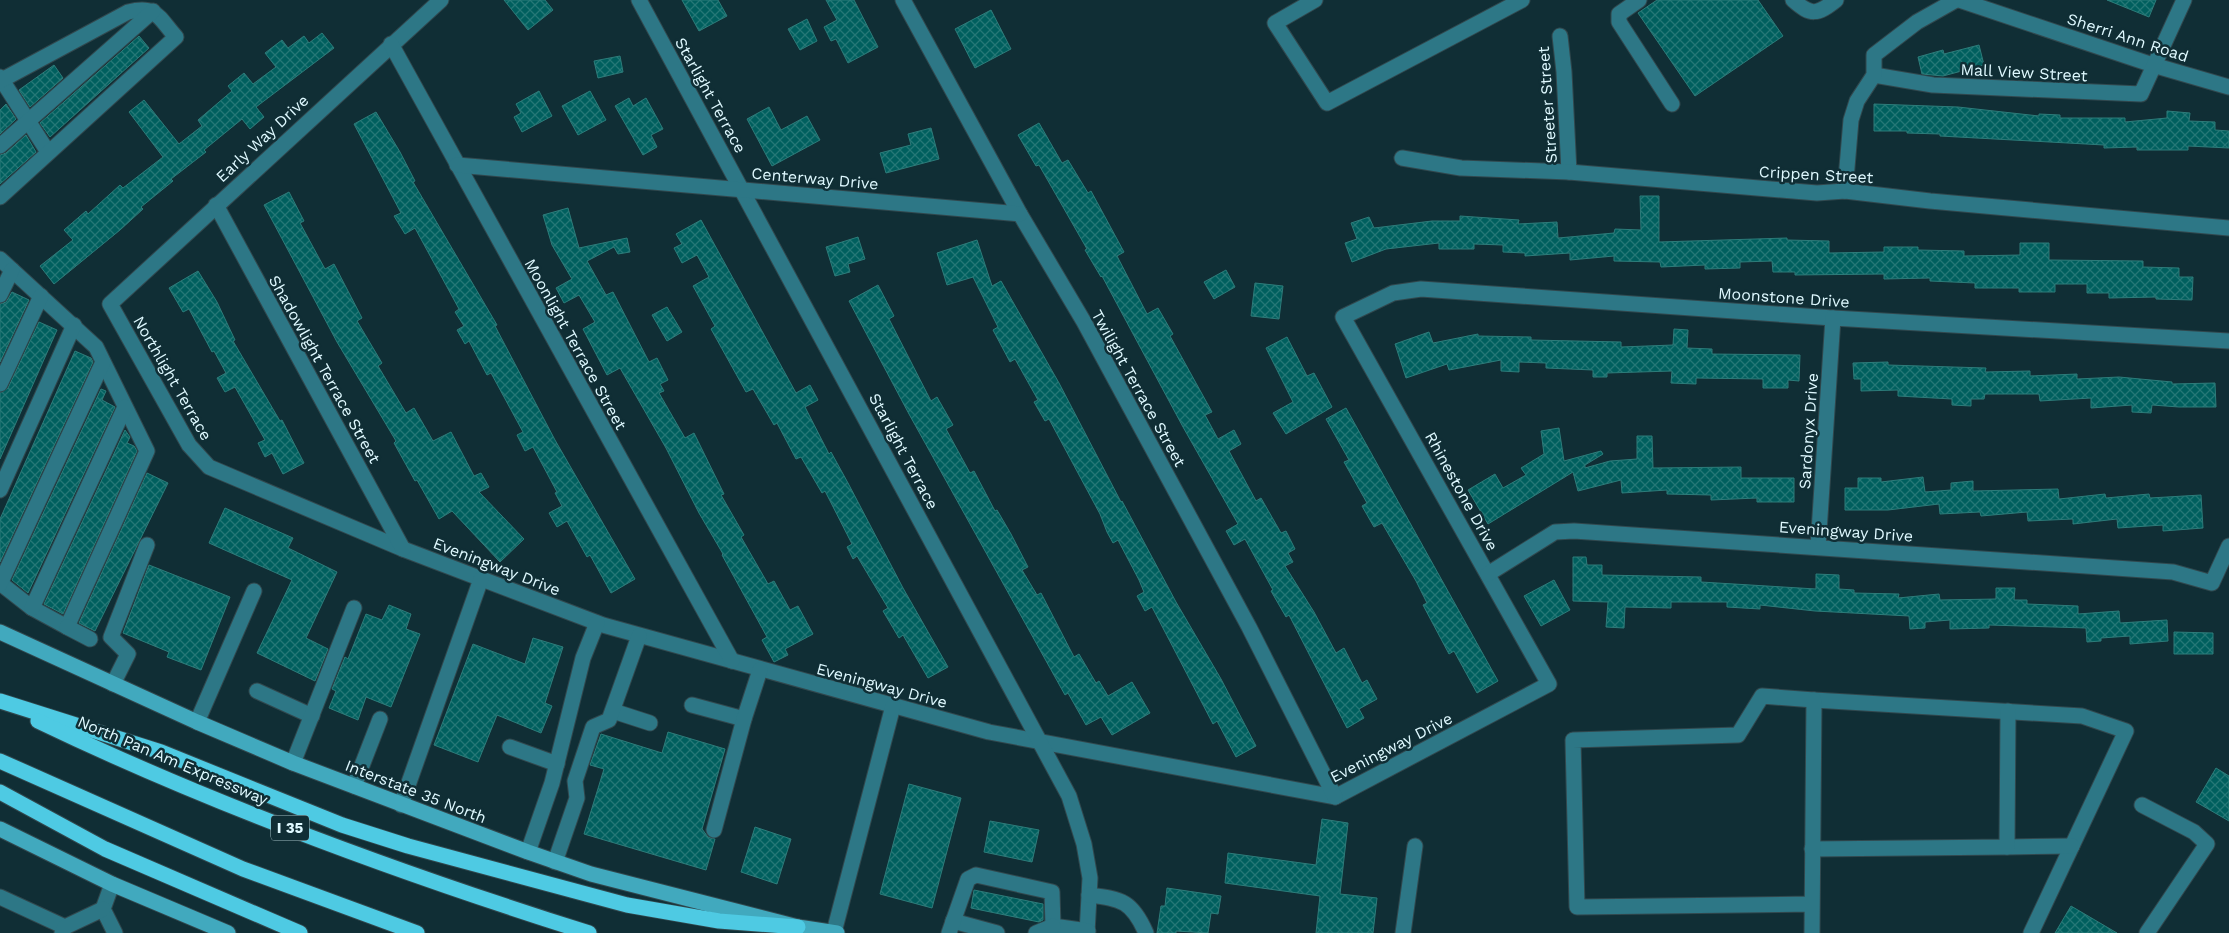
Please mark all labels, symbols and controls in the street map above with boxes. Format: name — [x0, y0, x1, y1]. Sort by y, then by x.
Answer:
street label: Sherri Ann Road — [2065, 9, 2191, 66]
street label: Starlight Terrace — [671, 34, 750, 156]
street label: Streeter Street — [1534, 46, 1561, 164]
street label: Mall View Street — [1960, 60, 2088, 85]
street label: Early Way Drive — [212, 91, 313, 186]
street label: Crippen Street — [1758, 162, 1874, 187]
street label: Centerway Drive — [751, 163, 879, 194]
street label: Moonlight Terrace Street — [521, 255, 631, 433]
street label: Shadowlight Terrace Street — [265, 272, 384, 467]
street label: Moonstone Drive — [1718, 283, 1850, 312]
street label: Twilight Terrace Street — [1088, 307, 1190, 470]
street label: Northlight Terrace — [129, 313, 216, 444]
street label: Sardonyx Drive — [1795, 372, 1822, 490]
street label: Starlight Terrace — [865, 390, 942, 513]
street label: Rhinestone Drive — [1421, 428, 1502, 554]
street label: Eveningway Drive — [1778, 517, 1914, 546]
street label: Eveningway Drive — [431, 533, 563, 599]
street label: Eveningway Drive — [814, 659, 949, 712]
street label: Eveningway Drive — [1327, 708, 1455, 786]
street label: North Pan Am Expressway — [75, 712, 271, 810]
street label: Interstate 35 North — [342, 756, 489, 827]
road number: I 35 — [271, 816, 309, 840]

